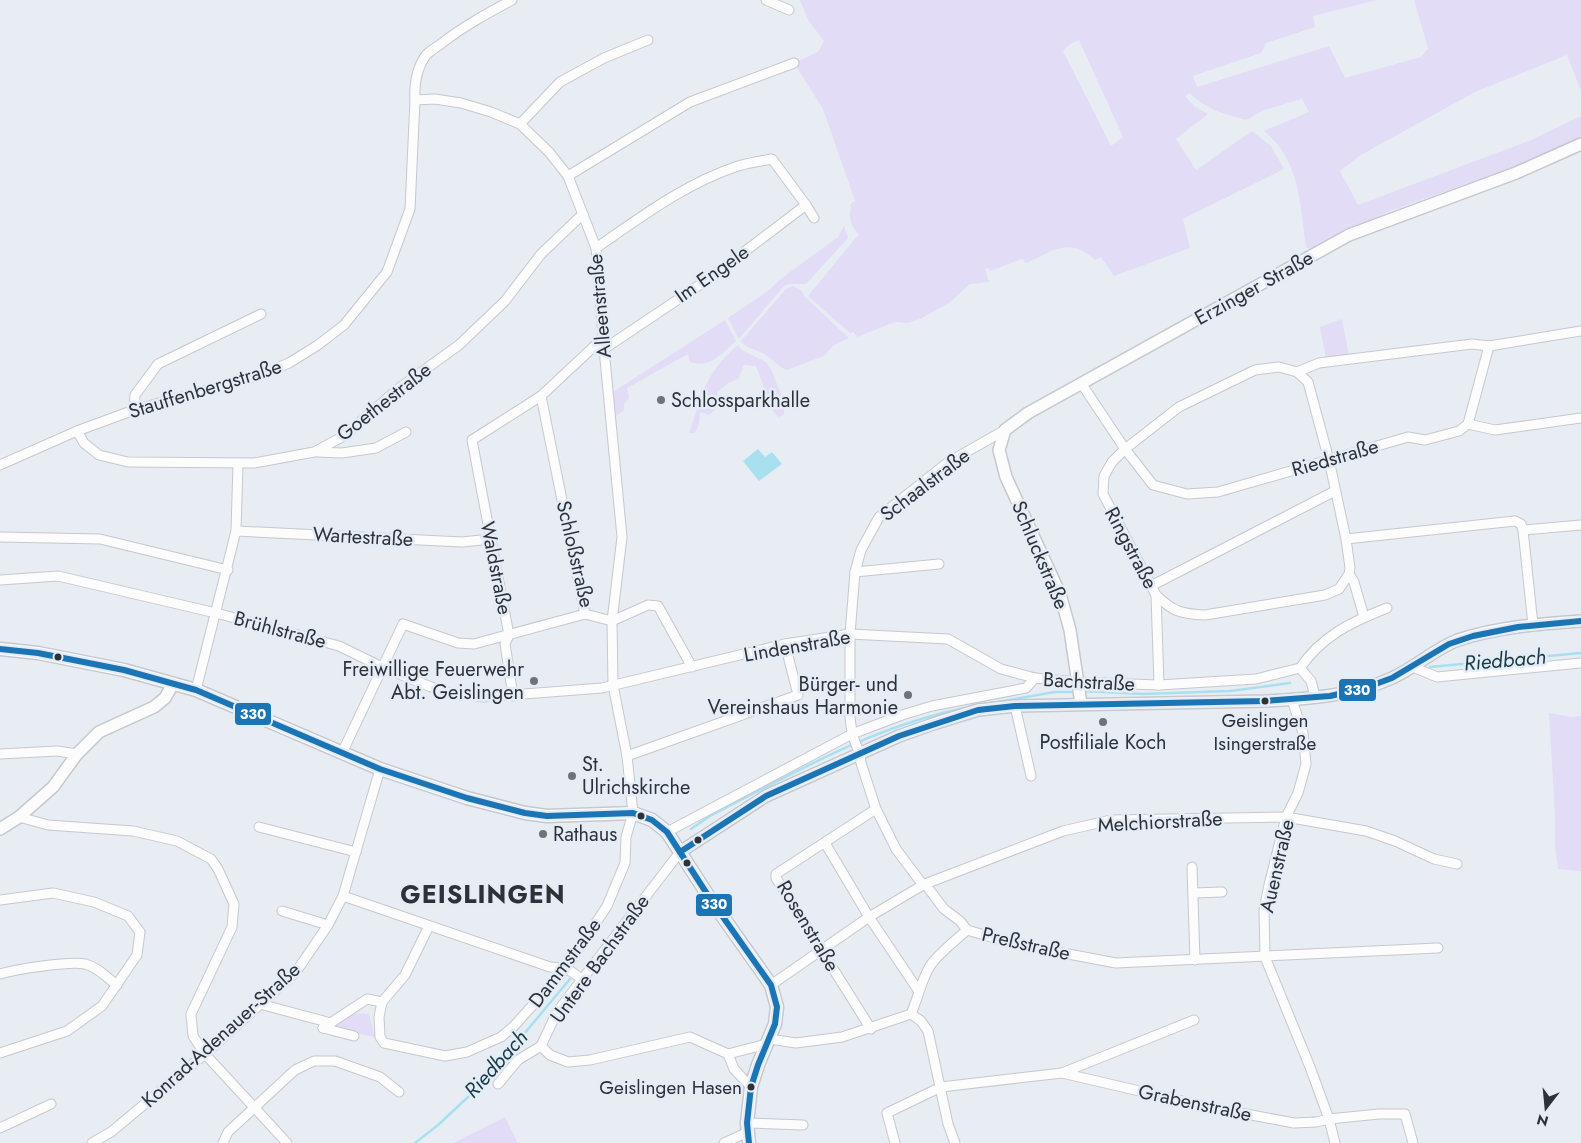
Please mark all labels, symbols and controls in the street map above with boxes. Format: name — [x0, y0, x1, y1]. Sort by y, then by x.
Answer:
street label: Im Engele — [669, 238, 755, 310]
street label: Erzinger Straße — [1189, 243, 1319, 333]
street label: Alleenstraße — [581, 253, 619, 359]
street label: Stauffenbergstraße — [125, 352, 285, 426]
street label: Goethestraße — [330, 356, 438, 448]
place label: Schlossparkhalle — [671, 386, 810, 415]
marker: Schlossparkhalle — [655, 394, 667, 406]
street label: Riedstraße — [1288, 432, 1382, 484]
street label: Schaalstraße — [874, 442, 976, 528]
street label: Schluckstraße — [1004, 496, 1076, 614]
street label: Schloßstraße — [549, 498, 601, 610]
street label: Ringstraße — [1097, 502, 1165, 594]
street label: Waldstraße — [473, 519, 519, 617]
street label: Wartestraße — [312, 520, 414, 554]
street label: Brühlstraße — [231, 604, 329, 656]
street label: Lindenstraße — [741, 622, 853, 670]
water label: Riedbach — [1463, 641, 1547, 679]
unlabelled marker — [53, 652, 63, 662]
place label: Freiwillige Feuerwehr Abt. Geislingen — [343, 655, 524, 707]
street label: Bachstraße — [1042, 665, 1136, 699]
place label: Bürger- und Vereinshaus Harmonie — [708, 670, 898, 722]
marker: Freiwillige Feuerwehr Abt. Geislingen — [528, 675, 540, 687]
line badge: 330 — [1338, 678, 1377, 702]
text: 330 — [1344, 680, 1370, 700]
marker: Bürger- und Vereinshaus Harmonie — [902, 689, 914, 701]
marker: Geislingen Isingerstraße — [1260, 696, 1270, 706]
line badge: 330 — [234, 702, 272, 726]
text: 330 — [240, 704, 266, 724]
place label: Geislingen Isingerstraße — [1214, 707, 1317, 757]
marker: Postfiliale Koch — [1097, 716, 1109, 728]
place label: Postfiliale Koch — [1039, 728, 1167, 757]
place label: St. Ulrichskirche — [582, 750, 690, 802]
marker: St. Ulrichskirche — [566, 770, 578, 782]
street label: Melchiorstraße — [1097, 804, 1223, 840]
unlabelled marker — [636, 811, 646, 821]
street label: Auenstraße — [1252, 816, 1302, 916]
place label: Rathaus — [553, 820, 617, 849]
marker: Rathaus — [537, 828, 549, 840]
unlabelled marker — [693, 835, 703, 845]
unlabelled marker — [682, 858, 692, 868]
street label: Rosenstraße — [769, 875, 847, 977]
district label: GEISLINGEN — [400, 876, 566, 912]
street label: Untere Bachstraße — [543, 889, 657, 1029]
line badge: 330 — [695, 893, 733, 917]
text: 330 — [701, 894, 727, 914]
street label: Dammstraße — [522, 912, 608, 1014]
street label: Preßstraße — [979, 920, 1073, 968]
street label: Konrad-Adenauer-Straße — [135, 956, 307, 1114]
water label: Riedbach — [457, 1023, 535, 1105]
place label: Geislingen Hasen — [599, 1074, 742, 1101]
street label: Grabenstraße — [1136, 1077, 1254, 1129]
marker: Geislingen Hasen — [746, 1082, 756, 1092]
north arrow — [1521, 1083, 1571, 1133]
text: N — [1534, 1109, 1551, 1132]

